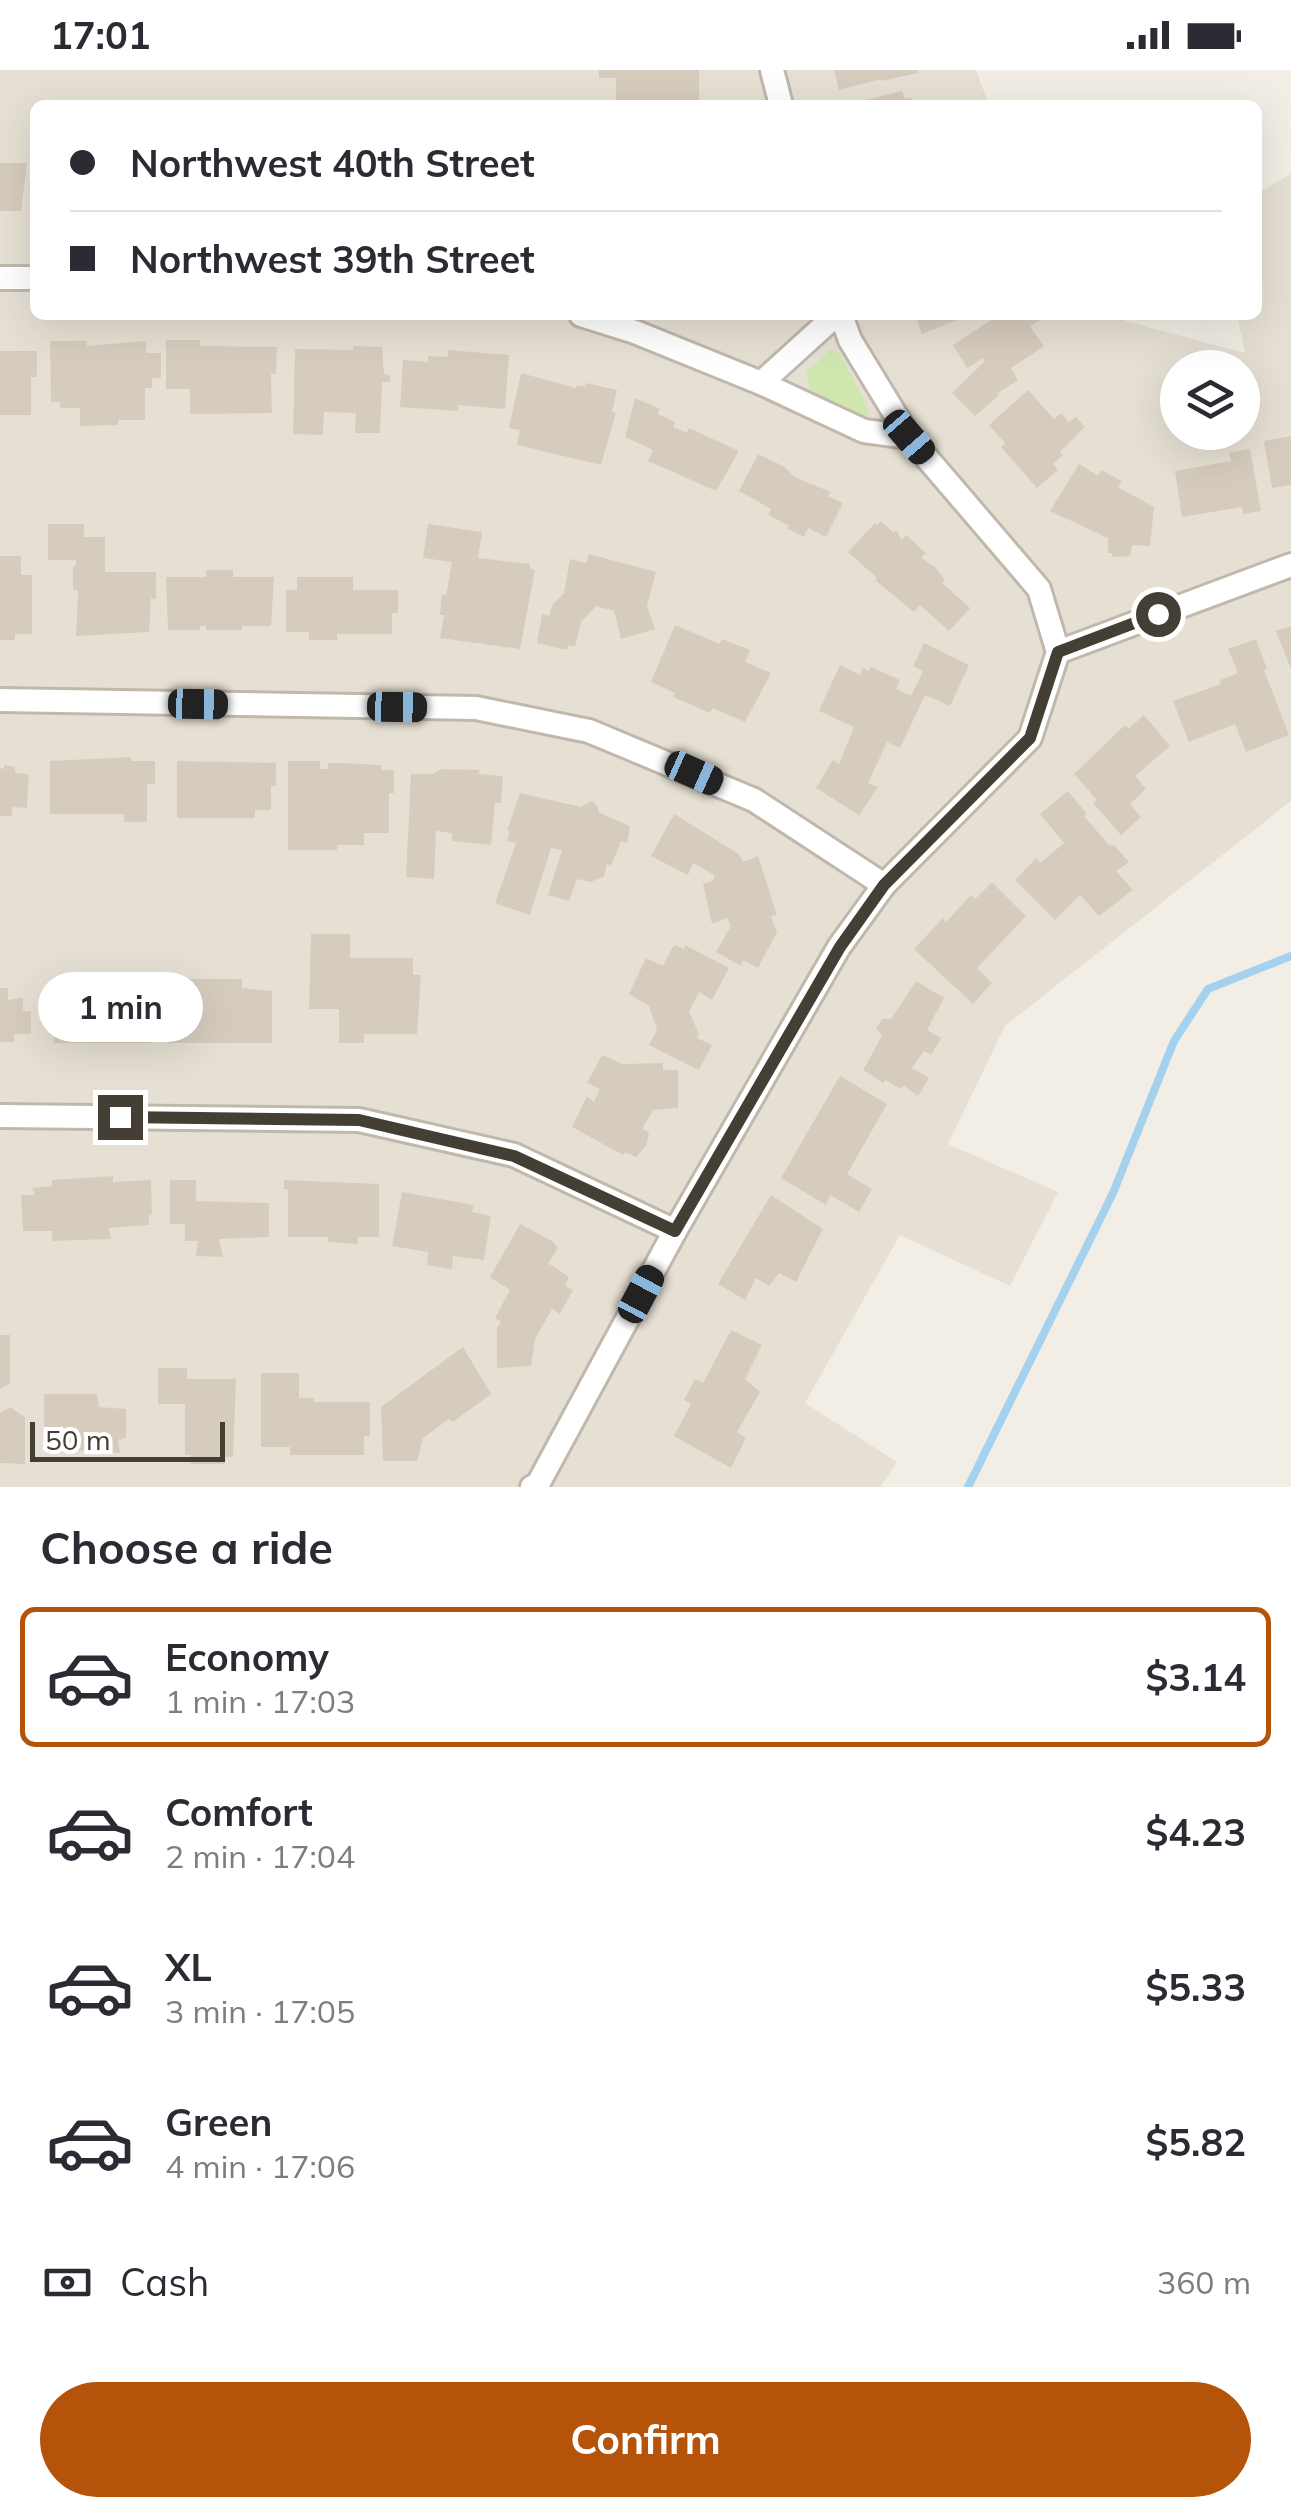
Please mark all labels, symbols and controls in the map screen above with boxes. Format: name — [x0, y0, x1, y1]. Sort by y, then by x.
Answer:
text: 17:01 — [50, 11, 151, 59]
text: Northwest 40th Street — [130, 139, 535, 187]
text: Northwest 39th Street — [130, 235, 535, 283]
map controls — [1160, 350, 1260, 450]
button: layers — [1160, 350, 1260, 450]
car — [878, 405, 940, 469]
route start — [1136, 592, 1181, 637]
car — [168, 688, 228, 720]
car — [367, 691, 427, 723]
car — [660, 747, 728, 799]
callout: 1 min — [38, 972, 202, 1042]
text: 1 min — [78, 987, 163, 1027]
route end — [98, 1095, 143, 1140]
car — [614, 1260, 668, 1328]
scale bar — [30, 1417, 225, 1462]
text: 50 m — [45, 1422, 111, 1457]
text: Choose a ride — [40, 1519, 333, 1575]
icon: car — [45, 1632, 135, 1722]
text: Economy — [165, 1633, 329, 1681]
text: $3.14 — [1145, 1653, 1246, 1701]
text: 1 min · 17:03 — [165, 1681, 355, 1721]
icon: car — [45, 1787, 135, 1877]
text: Comfort — [165, 1788, 313, 1836]
text: $4.23 — [1145, 1808, 1246, 1856]
text: 2 min · 17:04 — [165, 1836, 355, 1876]
icon: car — [45, 1942, 135, 2032]
text: XL — [165, 1943, 212, 1991]
text: $5.33 — [1145, 1963, 1246, 2011]
text: 3 min · 17:05 — [165, 1991, 355, 2031]
icon: car — [45, 2097, 135, 2187]
text: Green — [165, 2098, 272, 2146]
text: $5.82 — [1145, 2118, 1246, 2166]
text: 4 min · 17:06 — [165, 2146, 355, 2186]
icon: cash — [40, 2255, 95, 2310]
text: Cash — [120, 2258, 209, 2306]
text: 360 m — [1157, 2262, 1251, 2302]
button: Confirm — [40, 2382, 1251, 2497]

